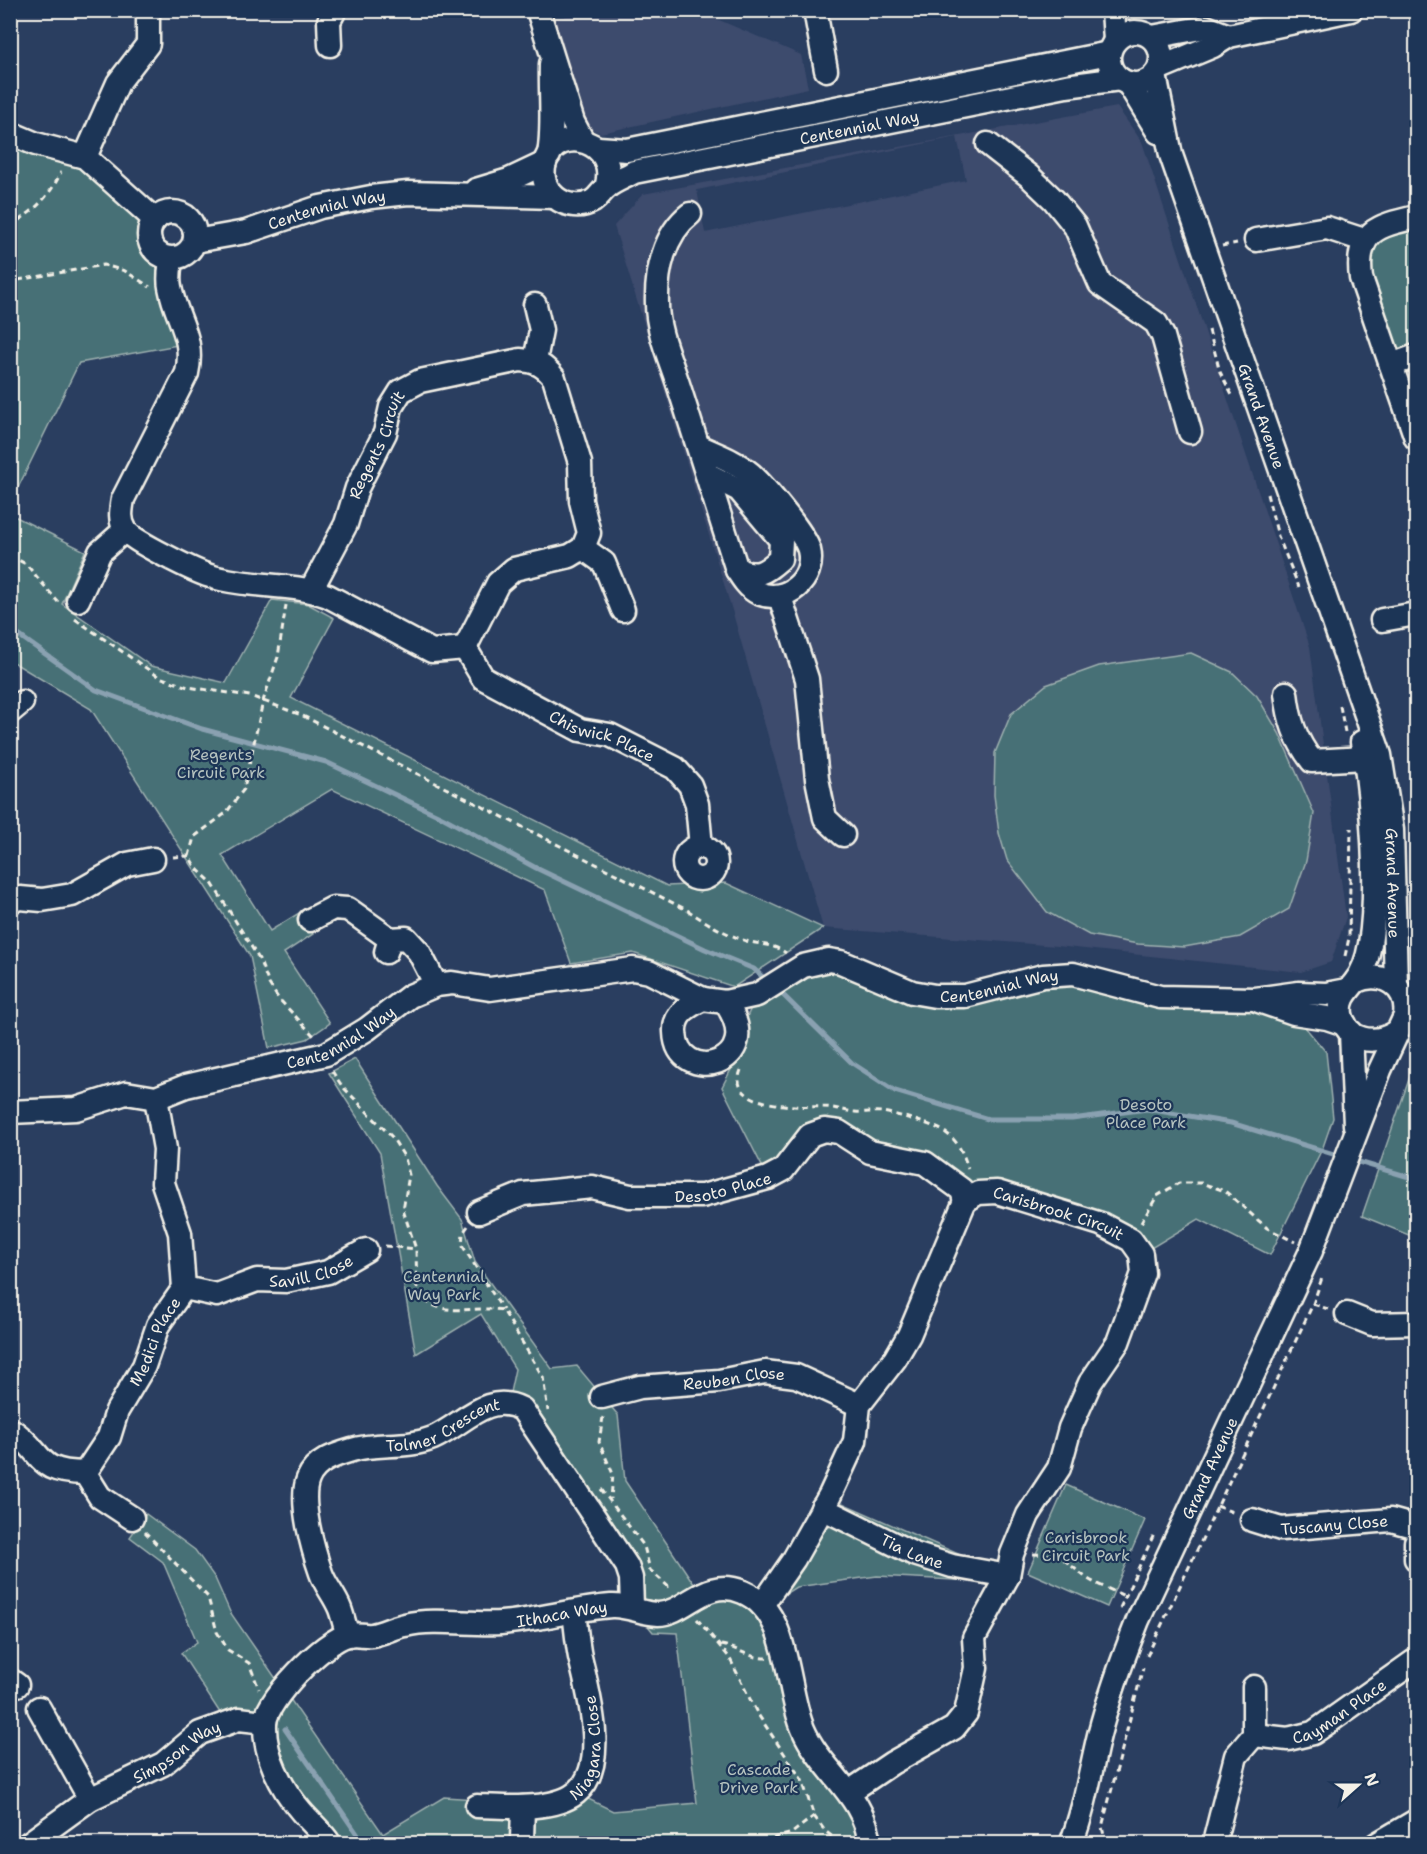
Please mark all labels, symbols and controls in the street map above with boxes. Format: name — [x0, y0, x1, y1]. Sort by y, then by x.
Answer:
street label: Centennial Way — [798, 105, 921, 149]
street label: Centennial Way — [265, 185, 387, 234]
street label: Grand Avenue — [1234, 360, 1290, 472]
street label: Regents Circuit — [344, 386, 409, 501]
street label: Chiswick Place — [546, 705, 658, 766]
park label: Regents Circuit Park — [177, 744, 265, 783]
street label: Grand Avenue — [1381, 828, 1405, 939]
street label: Centennial Way — [940, 964, 1059, 1007]
street label: Centennial Way — [284, 1001, 399, 1073]
park label: Desoto Place Park — [1106, 1094, 1186, 1133]
street label: Desoto Place — [675, 1167, 774, 1207]
street label: Carisbrook Circuit — [991, 1181, 1128, 1245]
street label: Savill Close — [269, 1249, 357, 1292]
park label: Centennial Way Park — [403, 1266, 485, 1305]
street label: Medici Place — [124, 1293, 185, 1390]
street label: Reuben Close — [682, 1361, 786, 1394]
street label: Tolmer Crescent — [385, 1393, 501, 1456]
street label: Grand Avenue — [1176, 1414, 1242, 1522]
street label: Tuscany Close — [1280, 1510, 1389, 1539]
park label: Carisbrook Circuit Park — [1042, 1527, 1130, 1566]
street label: Tia Lane — [877, 1528, 946, 1573]
street label: Ithaca Way — [515, 1596, 608, 1632]
street label: Cayman Place — [1290, 1674, 1390, 1748]
street label: Niagara Close — [565, 1694, 605, 1805]
street label: Simpson Way — [129, 1716, 224, 1788]
north arrow — [1328, 1755, 1388, 1815]
park label: Cascade Drive Park — [719, 1759, 799, 1798]
text: N — [1359, 1770, 1384, 1789]

